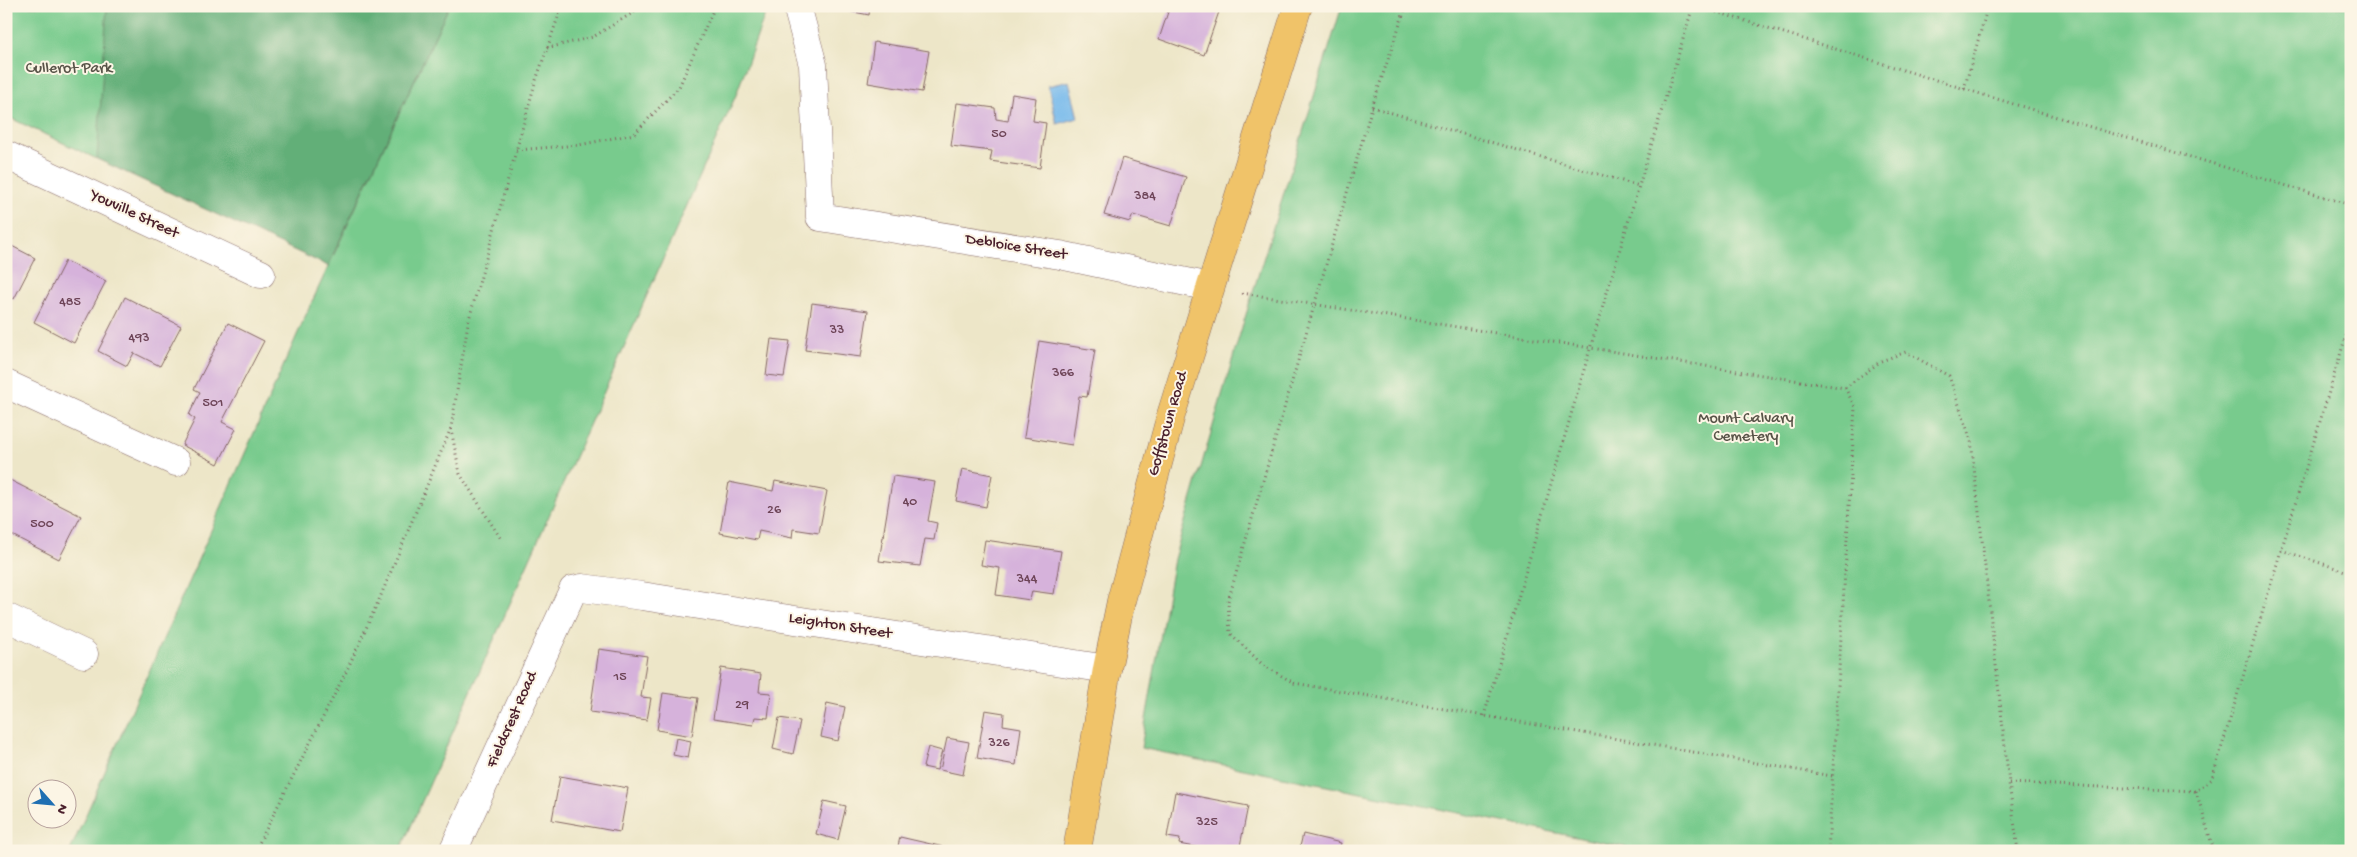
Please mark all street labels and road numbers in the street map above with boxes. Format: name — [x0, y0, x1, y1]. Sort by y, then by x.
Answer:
street label: Youville Street — [85, 185, 183, 244]
street label: Debloice Street — [963, 230, 1070, 266]
street label: Goffstown Road — [1145, 368, 1193, 478]
street label: Leighton Street — [787, 609, 894, 645]
street label: Fieldcrest Road — [483, 667, 543, 772]

